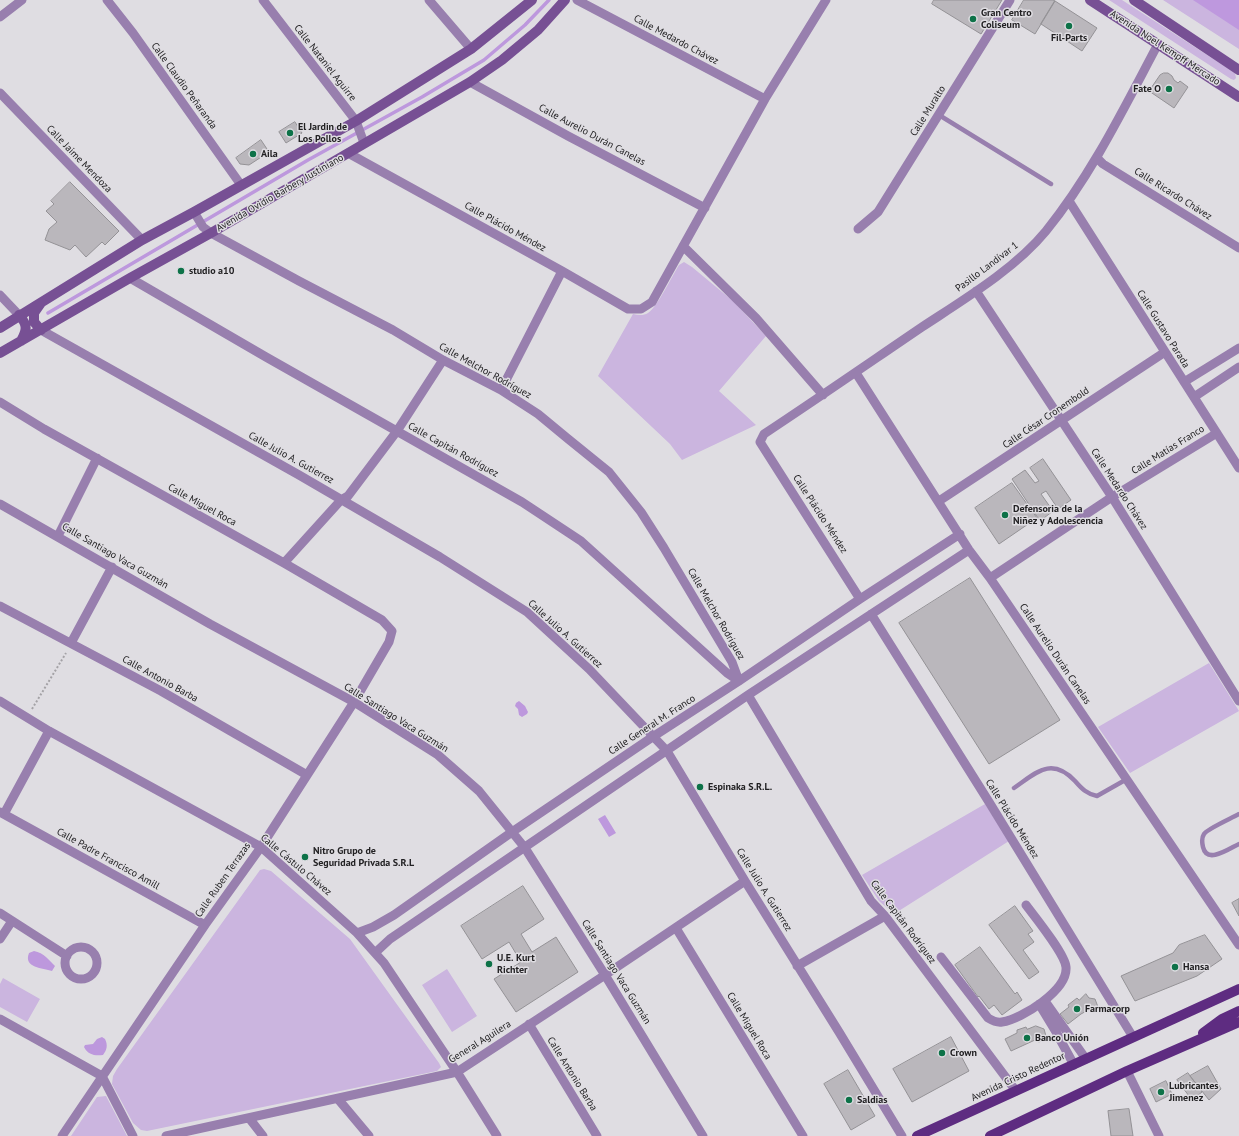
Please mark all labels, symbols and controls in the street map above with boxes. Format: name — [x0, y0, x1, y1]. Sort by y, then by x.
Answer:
place label: Gran Centro Coliseum — [981, 7, 1032, 30]
street label: Avenida Noel Kempff Mercado — [1108, 8, 1222, 88]
street label: Calle Medardo Chávez — [631, 13, 721, 67]
marker: Gran Centro Coliseum — [968, 14, 978, 24]
marker: Fil-Parts — [1064, 21, 1074, 31]
street label: Calle Nataniel Aguirre — [291, 22, 359, 104]
place label: Fil-Parts — [1051, 32, 1087, 44]
street label: Calle Claudio Peñaranda — [149, 40, 219, 132]
place label: Fate O — [1133, 83, 1161, 95]
street label: Calle Muralto — [908, 84, 948, 138]
marker: Fate O — [1164, 84, 1174, 94]
street label: Calle Aurelio Durán Canelas — [537, 102, 647, 168]
place label: El Jardin de Los Pollos — [298, 121, 347, 144]
street label: Calle Jaime Mendoza — [44, 123, 114, 195]
marker: El Jardin de Los Pollos — [285, 128, 295, 138]
place label: Aila — [261, 148, 278, 160]
marker: Aila — [248, 149, 258, 159]
street label: Avenida Ovidio Barbery Justiniano — [214, 152, 346, 234]
street label: Calle Ricardo Chávez — [1132, 165, 1214, 223]
street label: Calle Plácido Méndez — [462, 200, 548, 254]
street label: Pasillo Landívar 1 — [953, 239, 1021, 295]
place label: studio a10 — [189, 265, 234, 277]
marker: studio a10 — [176, 266, 186, 276]
street label: Calle Gustavo Parada — [1134, 288, 1192, 370]
street label: Calle Melchor Rodríguez — [437, 341, 533, 401]
street label: Calle César Cronembold — [1000, 385, 1092, 451]
street label: Calle Capitán Rodríguez — [406, 420, 500, 480]
street label: Calle Matías Franco — [1129, 423, 1207, 477]
street label: Calle Julio A. Gutierrez — [246, 430, 336, 486]
street label: Calle Medardo Chávez — [1088, 446, 1150, 532]
street label: Calle Plácido Méndez — [790, 472, 850, 556]
street label: Calle Miguel Roca — [166, 481, 238, 529]
place label: Defensoria de la Niñez y Adolescencia — [1013, 503, 1103, 526]
marker: Defensoria de la Niñez y Adolescencia — [1000, 510, 1010, 520]
street label: Calle Santiago Vaca Guzmán — [60, 521, 170, 591]
street label: Calle Melchor Rodríguez — [685, 566, 747, 662]
street label: Calle Julio A. Gutierrez — [525, 597, 605, 671]
street label: Calle Aurelio Durán Canelas — [1017, 601, 1093, 707]
street label: Calle Antonio Barba — [120, 653, 200, 705]
street label: Calle Santiago Vaca Guzmán — [341, 681, 451, 755]
street label: Calle General M. Franco — [606, 692, 698, 758]
street label: Calle Plácido Méndez — [983, 777, 1041, 861]
place label: Espinaka S.R.L. — [708, 781, 772, 793]
marker: Espinaka S.R.L. — [695, 782, 705, 792]
street label: Calle Padre Francisco Amill — [54, 826, 162, 892]
street label: Calle Cástulo Chávez — [258, 832, 334, 898]
street label: Calle Ruben Terrazas — [193, 840, 253, 920]
place label: Nitro Grupo de Seguridad Privada S.R.L — [313, 845, 414, 868]
street label: Calle Julio A. Gutierrez — [734, 846, 794, 934]
marker: Nitro Grupo de Seguridad Privada S.R.L — [300, 852, 310, 862]
street label: Calle Capitán Rodríguez — [868, 878, 938, 966]
street label: Calle Santiago Vaca Guzmán — [579, 917, 653, 1027]
place label: U.E. Kurt Richter — [497, 952, 535, 976]
marker: U.E. Kurt Richter — [484, 959, 494, 969]
place label: Hansa — [1183, 961, 1209, 973]
marker: Hansa — [1170, 962, 1180, 972]
street label: Calle Miguel Roca — [724, 990, 774, 1062]
place label: Farmacorp — [1085, 1003, 1130, 1015]
marker: Farmacorp — [1072, 1004, 1082, 1014]
street label: General Aguilera — [447, 1018, 513, 1066]
place label: Banco Unión — [1035, 1032, 1089, 1044]
marker: Banco Unión — [1022, 1033, 1032, 1043]
street label: Calle Antonio Barba — [544, 1035, 600, 1113]
place label: Crown — [950, 1047, 977, 1059]
marker: Crown — [937, 1048, 947, 1058]
street label: Avenida Cristo Redentor — [969, 1050, 1067, 1104]
place label: Lubricantes Jimenez — [1169, 1080, 1219, 1104]
marker: Lubricantes Jimenez — [1156, 1087, 1166, 1097]
place label: Saldias — [857, 1094, 887, 1106]
marker: Saldias — [844, 1095, 854, 1105]

